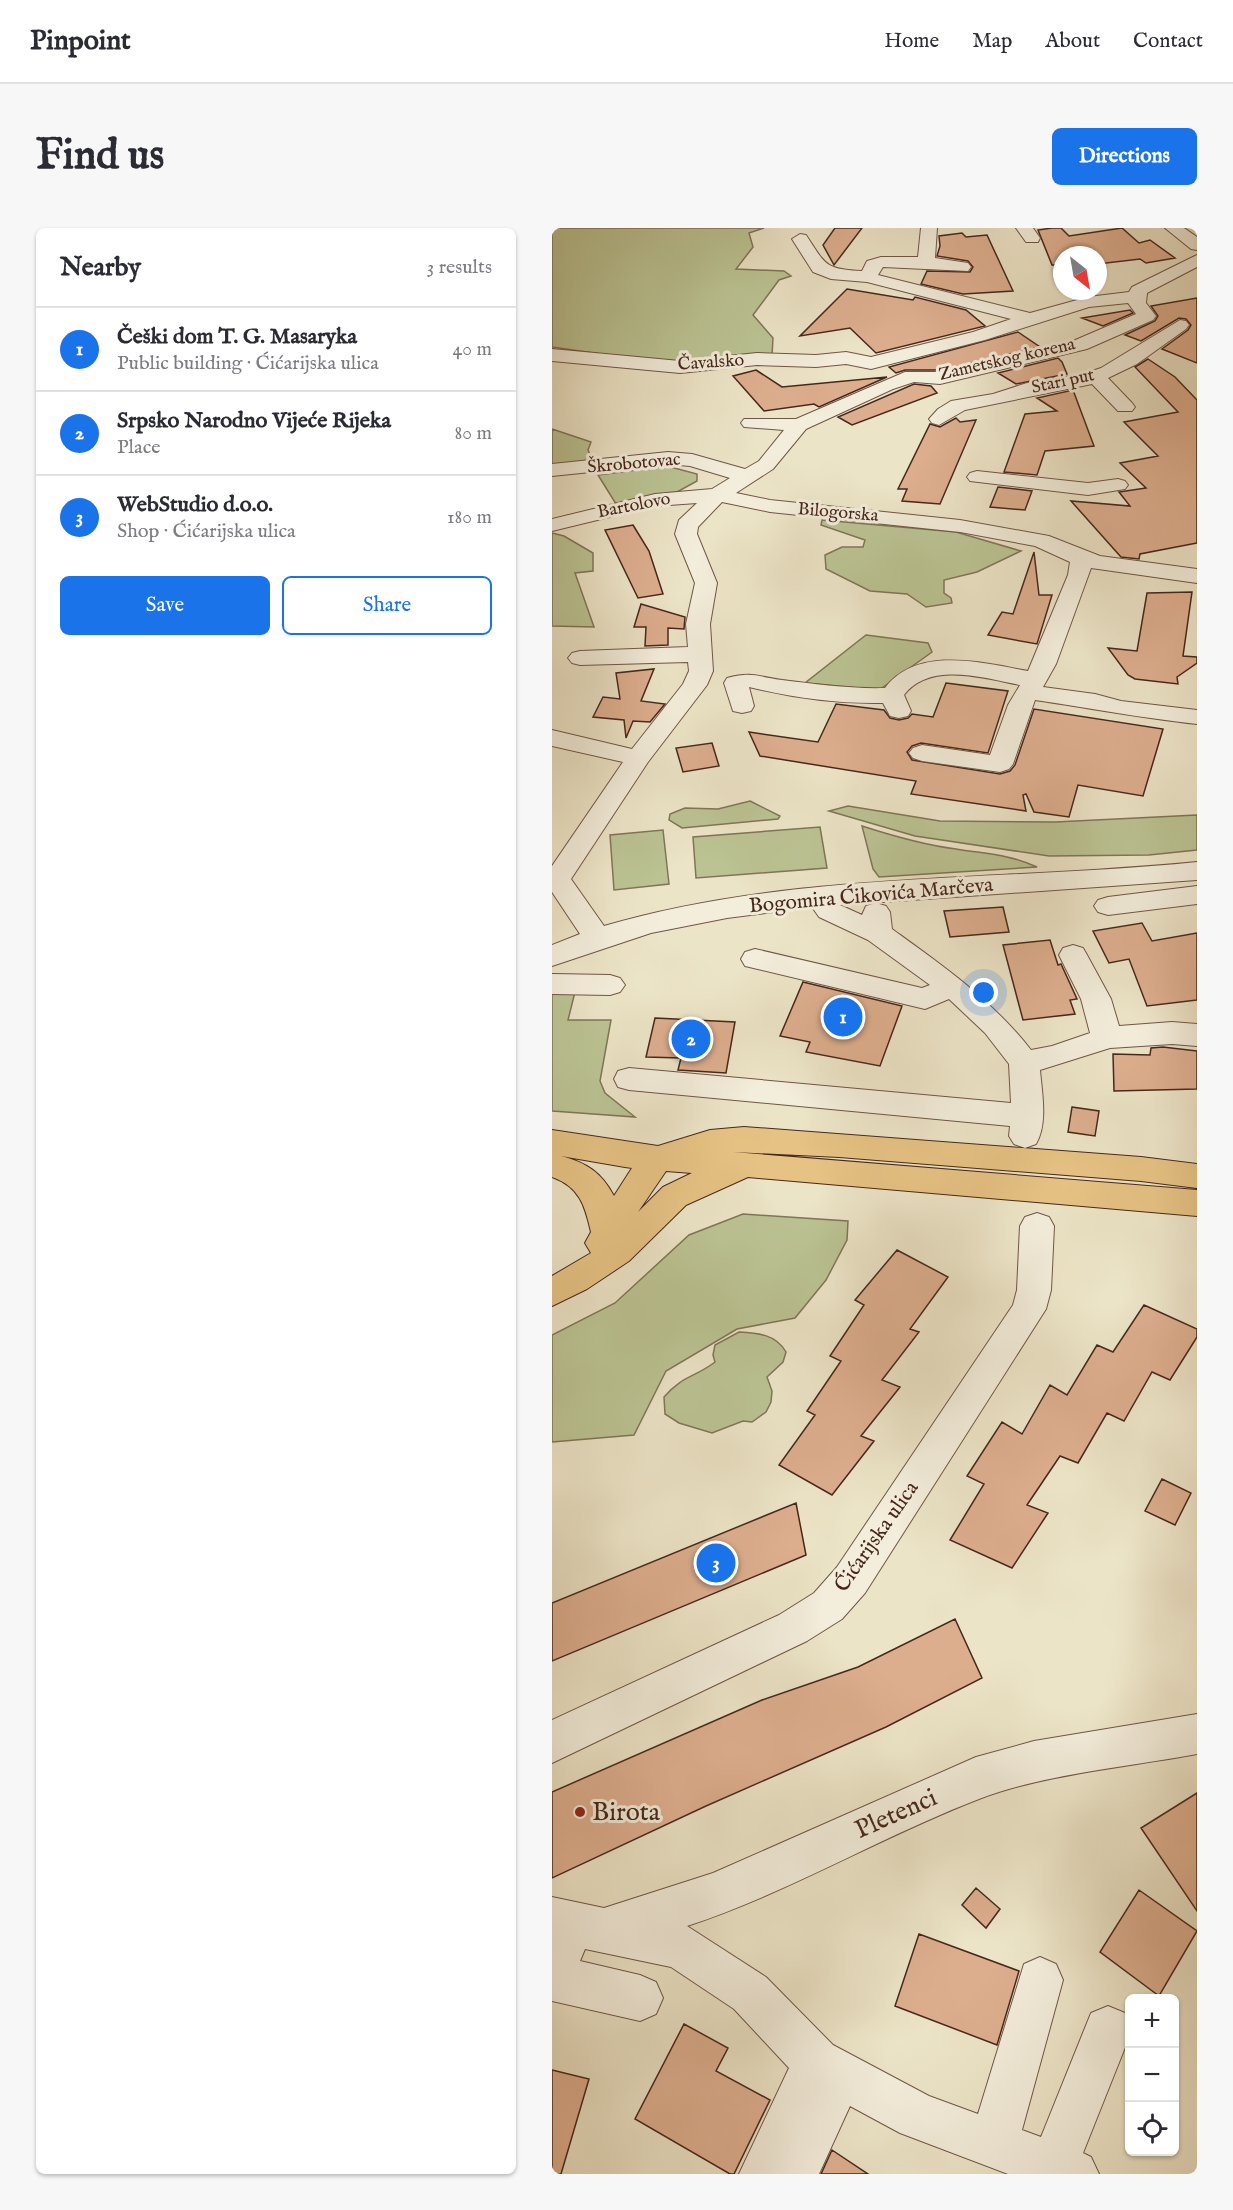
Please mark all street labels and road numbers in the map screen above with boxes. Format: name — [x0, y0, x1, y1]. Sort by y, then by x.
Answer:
street label: Zametskog korena — [937, 333, 1078, 387]
street label: Čavalsko — [677, 347, 745, 377]
street label: Stari put — [1029, 364, 1097, 400]
street label: Škrobotovac — [586, 446, 682, 480]
street label: Bartolovo — [596, 488, 673, 524]
street label: Bilogorska — [797, 498, 880, 528]
street label: Bogomira Ćikovića Marčeva — [748, 871, 995, 920]
street label: Ćićarijska ulica — [828, 1475, 926, 1598]
street label: Pletenci — [850, 1781, 942, 1847]

